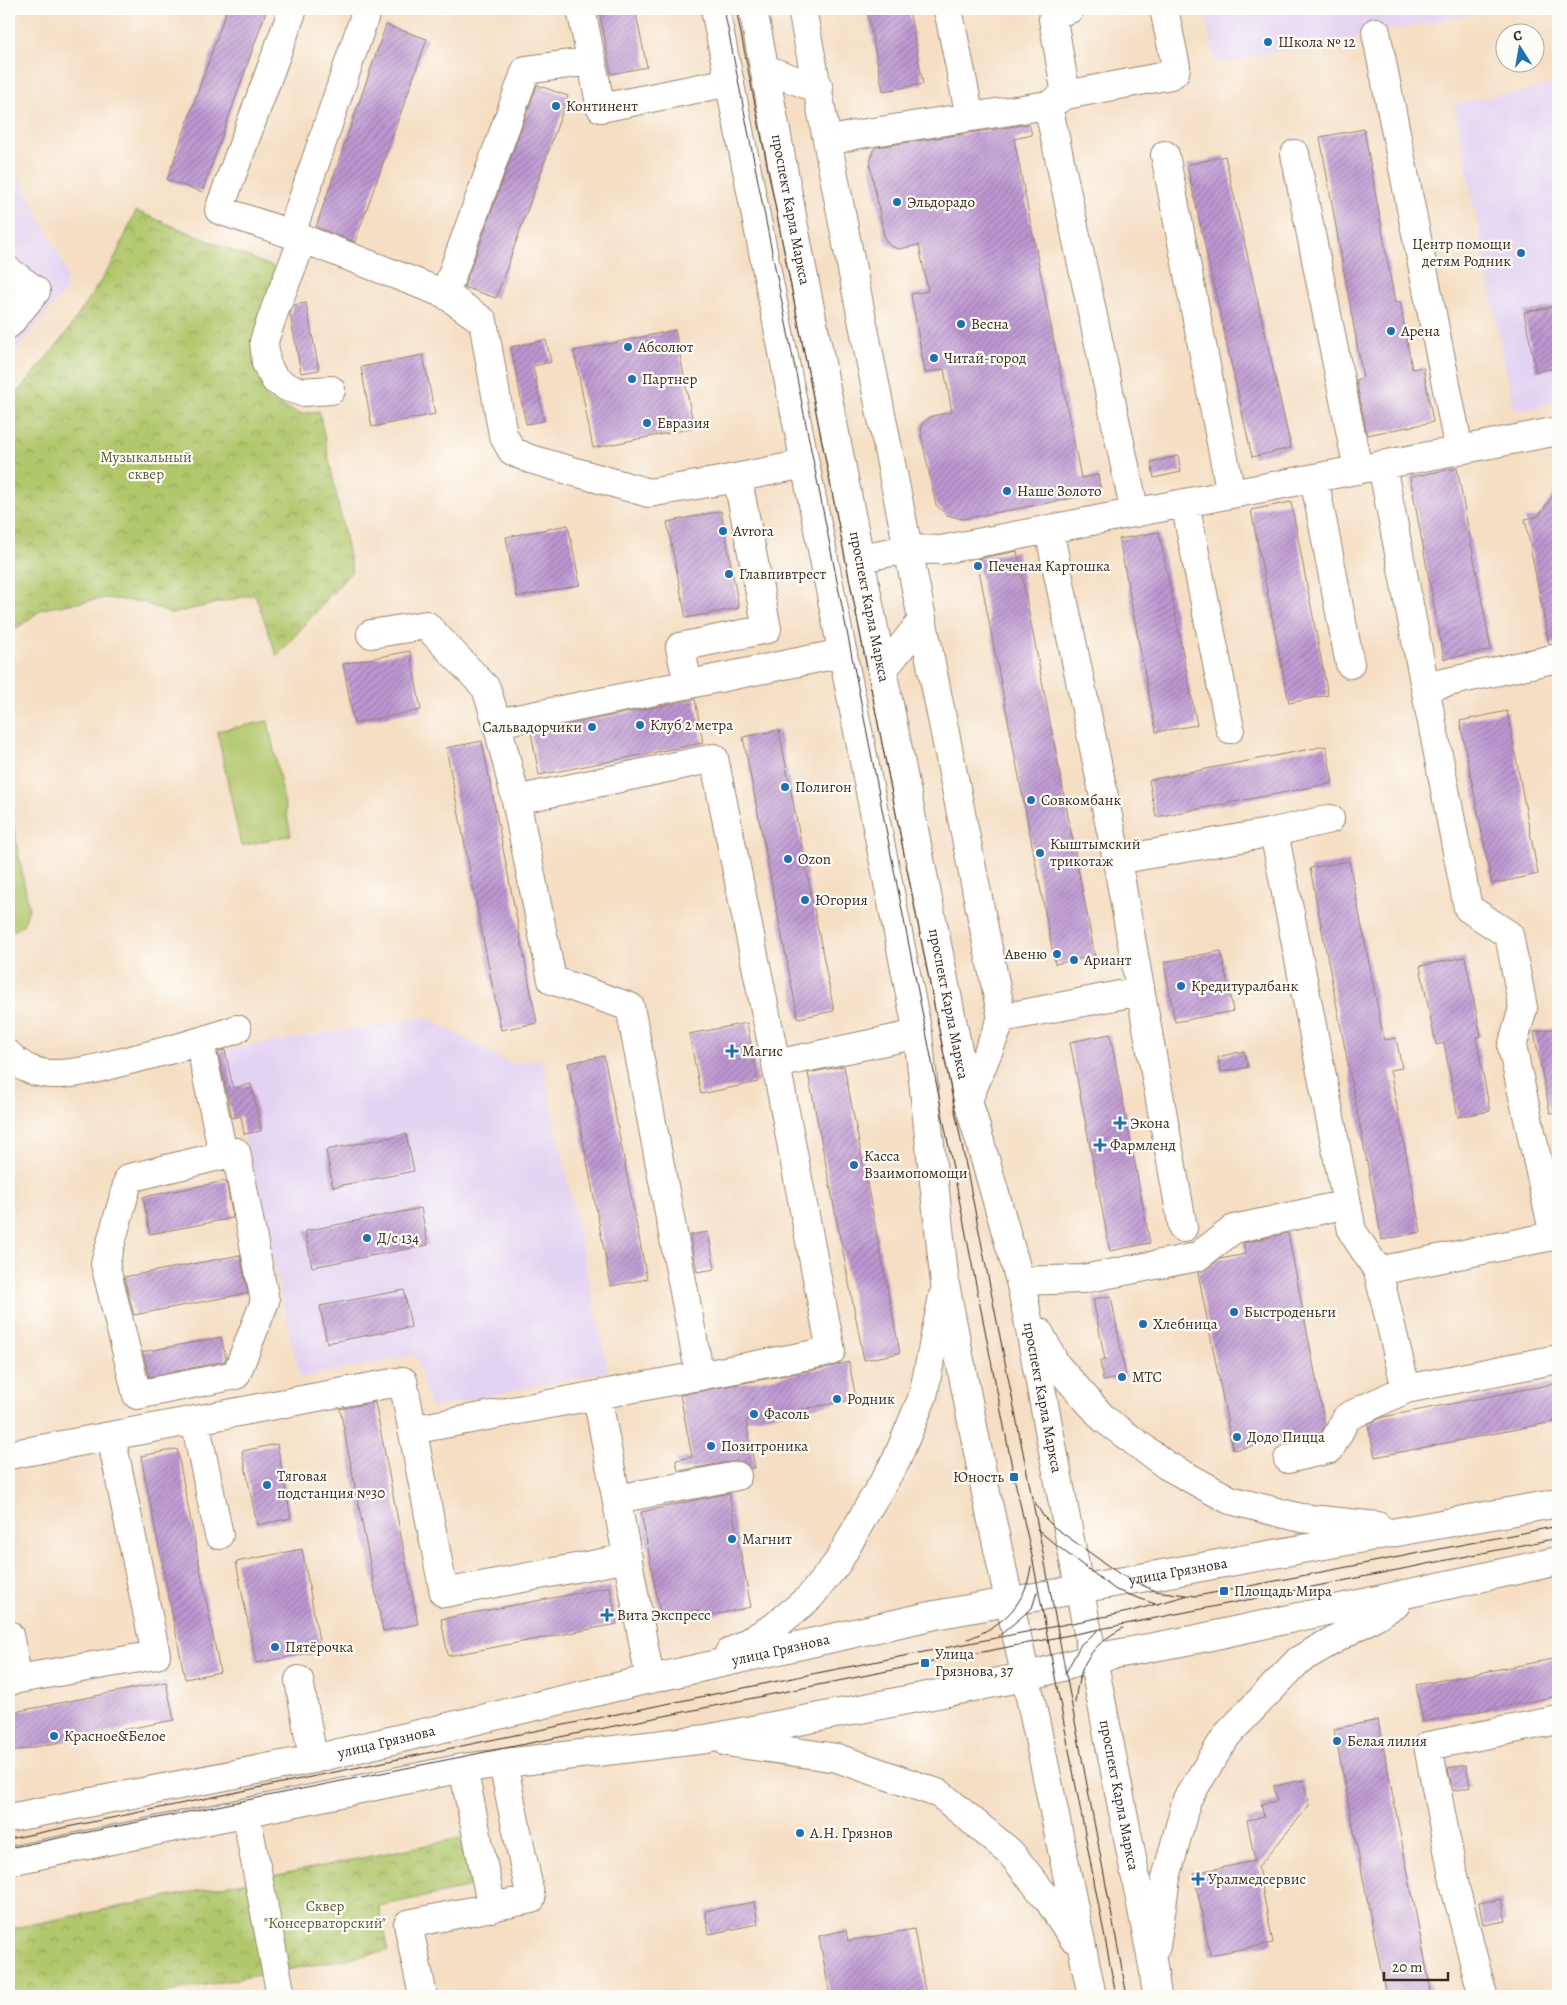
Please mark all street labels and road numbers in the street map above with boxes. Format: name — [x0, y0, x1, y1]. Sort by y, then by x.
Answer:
street label: проспект Карла Маркса — [767, 132, 815, 287]
street label: проспект Карла Маркса — [845, 530, 894, 684]
street label: проспект Карла Маркса — [924, 927, 974, 1081]
street label: проспект Карла Маркса — [1019, 1320, 1067, 1475]
street label: улица Грязнова — [1126, 1553, 1229, 1590]
street label: улица Грязнова — [729, 1629, 832, 1671]
street label: проспект Карла Маркса — [1095, 1718, 1144, 1872]
street label: улица Грязнова — [334, 1720, 437, 1763]

